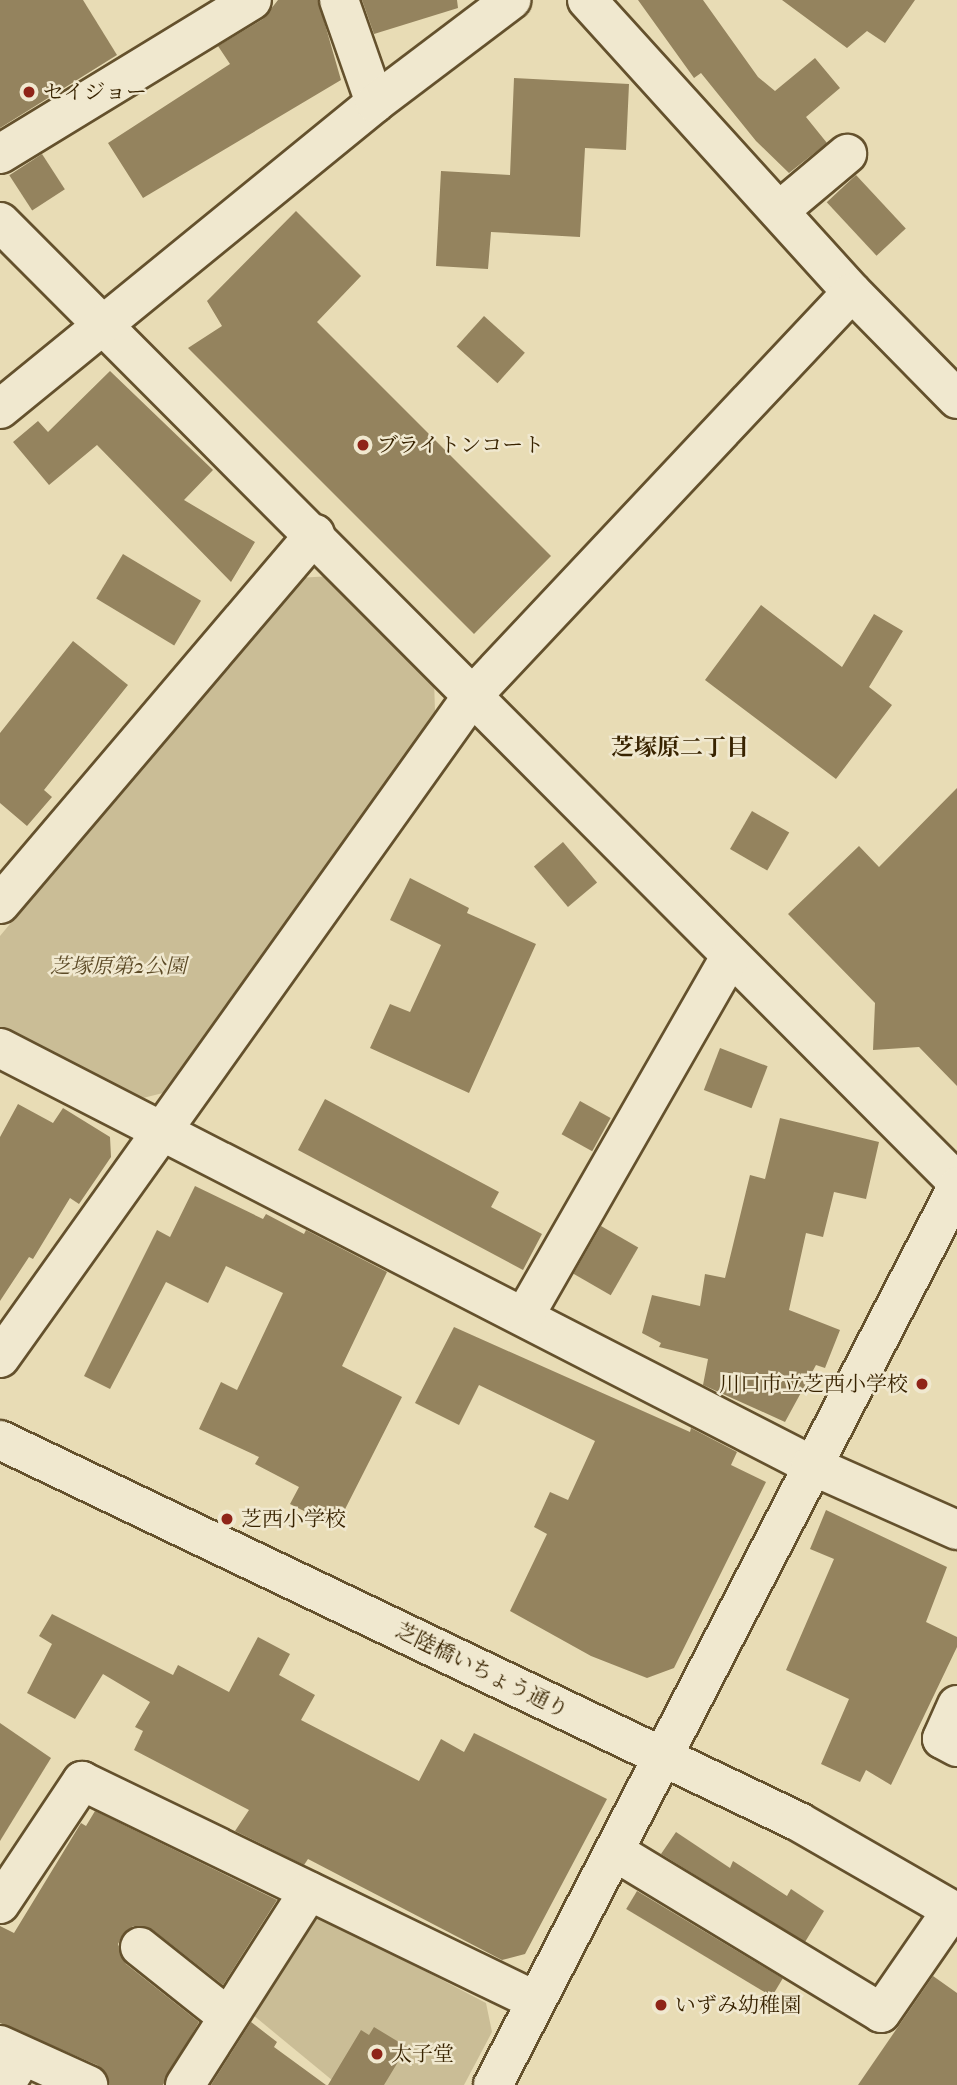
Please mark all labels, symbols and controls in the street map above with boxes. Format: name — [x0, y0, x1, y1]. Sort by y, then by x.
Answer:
place label: セイジョー — [43, 79, 148, 105]
marker: セイジョー — [21, 84, 37, 100]
place label: ブライトンコート — [377, 432, 545, 458]
marker: ブライトンコート — [355, 437, 371, 453]
district label: 芝塚原二丁目 — [611, 734, 749, 762]
park label: 芝塚原第2公園 — [50, 953, 186, 979]
place label: 川口市立芝西小学校 — [719, 1371, 908, 1397]
marker: 川口市立芝西小学校 — [914, 1376, 930, 1392]
place label: 芝西小学校 — [241, 1506, 346, 1532]
marker: 芝西小学校 — [219, 1511, 235, 1527]
street label: 芝陸橋いちょう通り — [392, 1617, 572, 1723]
place label: いずみ幼稚園 — [675, 1992, 801, 2018]
marker: いずみ幼稚園 — [653, 1997, 669, 2013]
place label: 太子堂 — [391, 2041, 454, 2067]
marker: 太子堂 — [369, 2046, 385, 2062]

